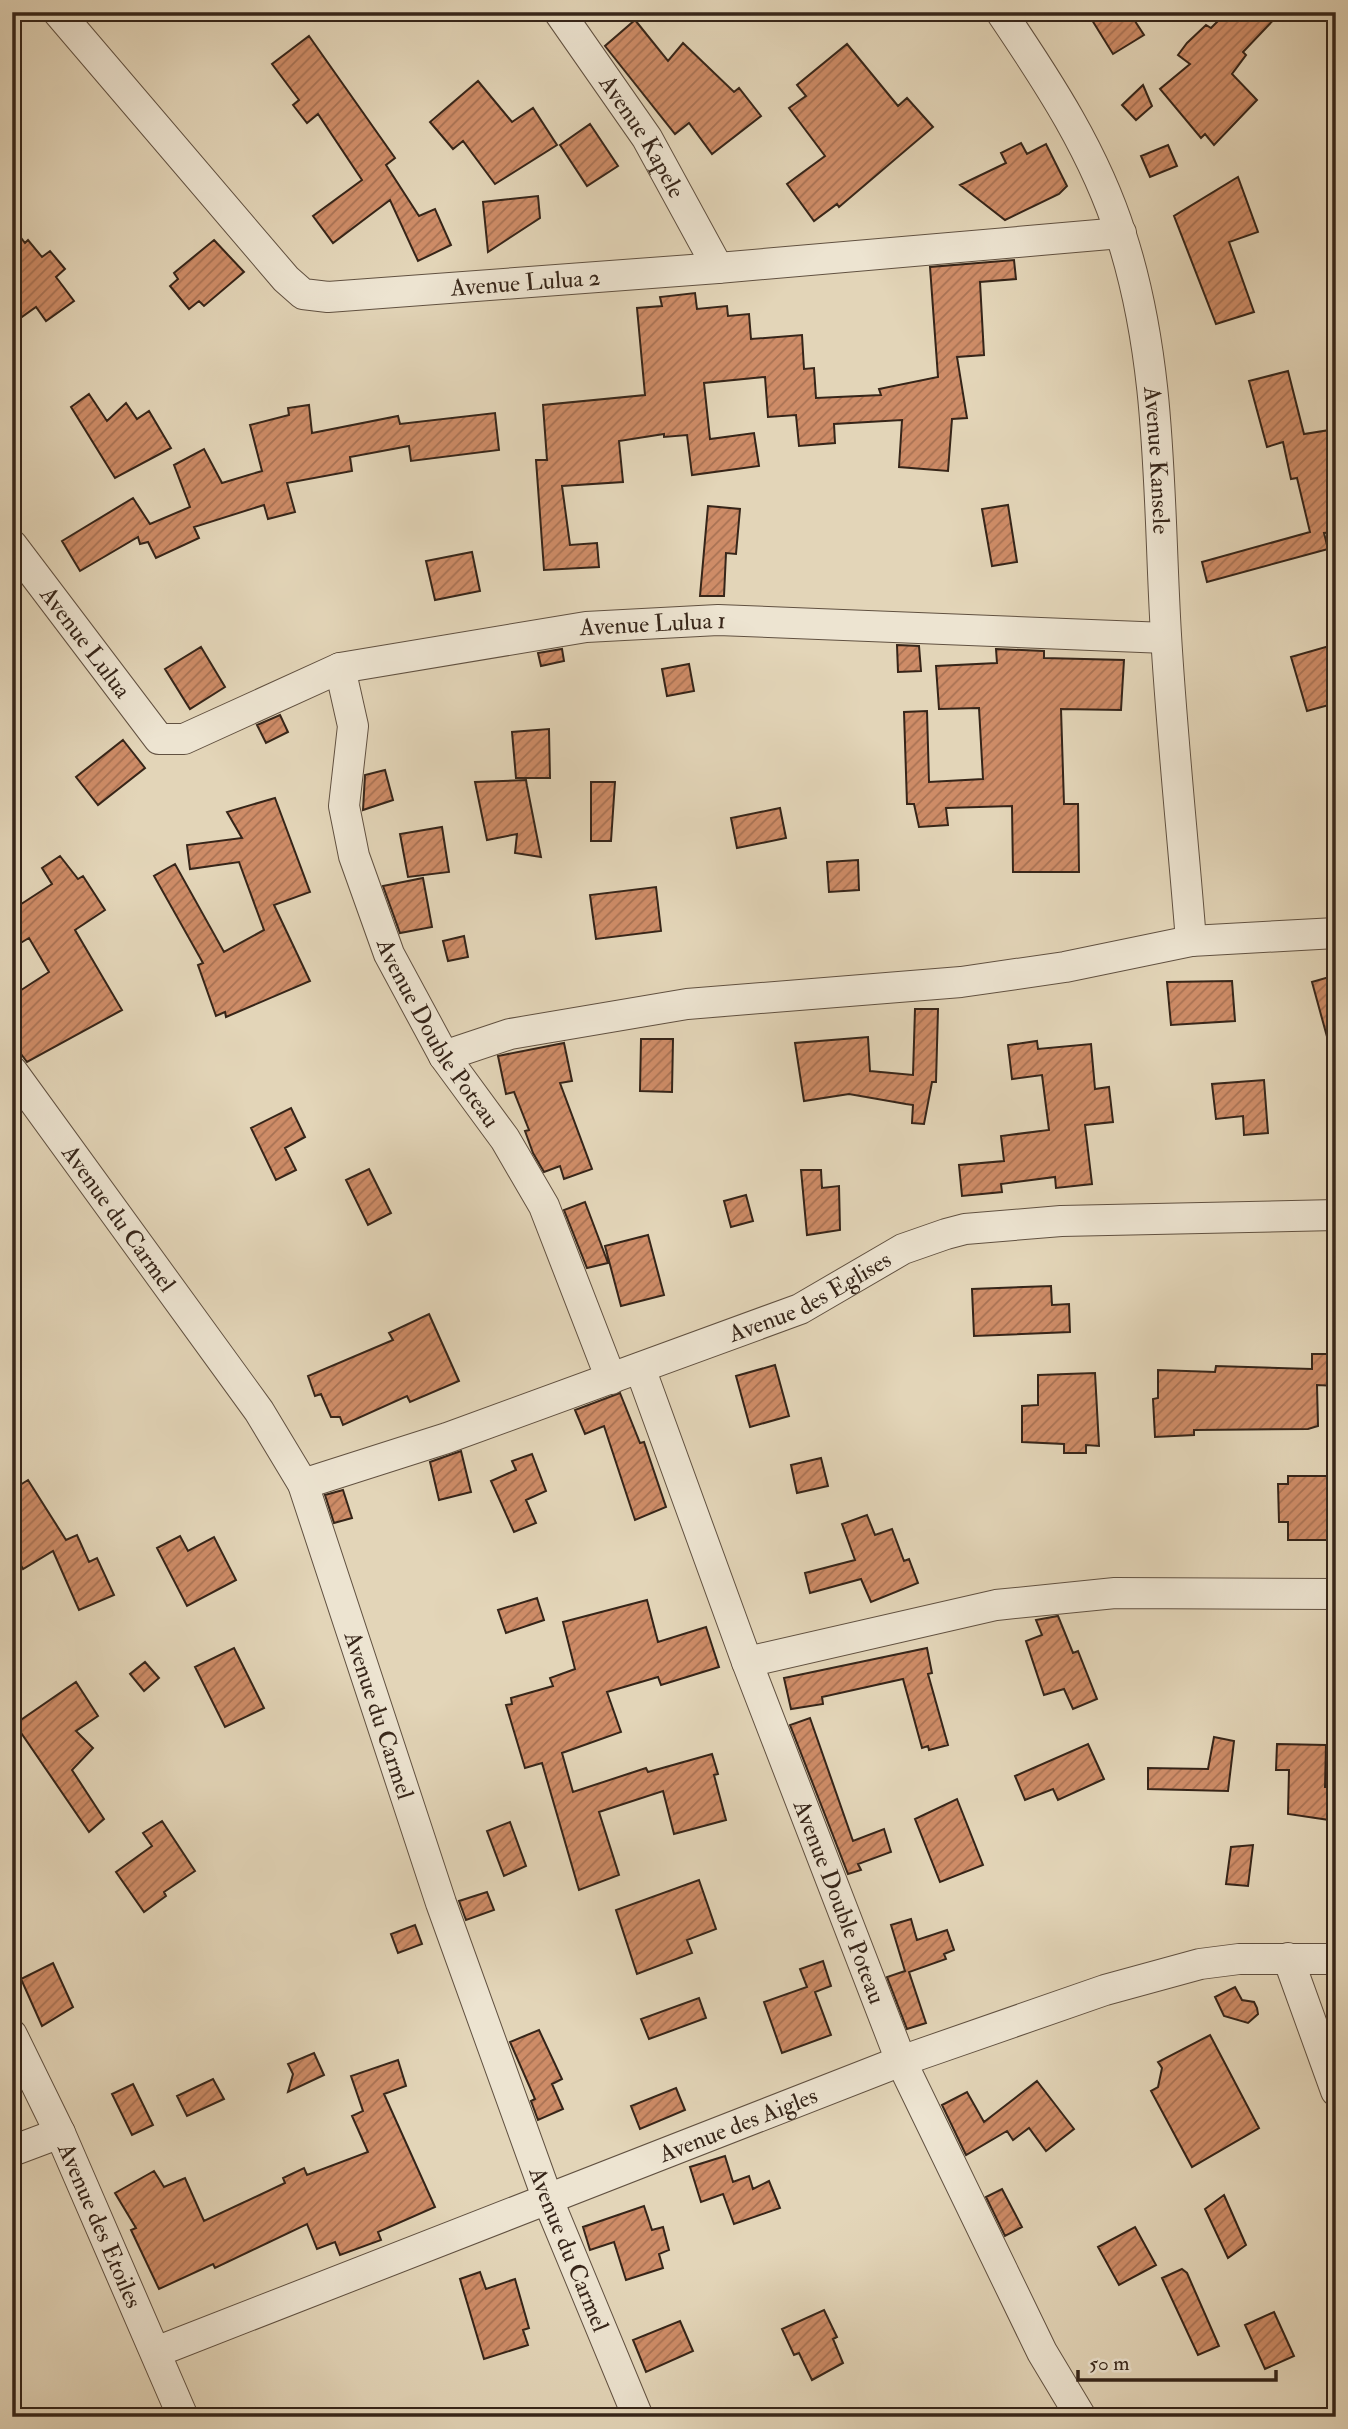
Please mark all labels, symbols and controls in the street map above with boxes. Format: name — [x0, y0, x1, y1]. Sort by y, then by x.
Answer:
street label: Avenue Kapele — [592, 68, 692, 203]
street label: Avenue Lulua 2 — [449, 261, 601, 303]
street label: Avenue Kansele — [1136, 384, 1177, 535]
street label: Avenue Lulua — [33, 579, 139, 705]
street label: Avenue Lulua 1 — [578, 604, 726, 643]
street label: Avenue Double Poteau — [369, 934, 507, 1134]
street label: Avenue du Carmel — [54, 1138, 183, 1298]
street label: Avenue des Eglises — [723, 1244, 897, 1350]
street label: Avenue du Carmel — [337, 1626, 421, 1803]
street label: Avenue Double Poteau — [786, 1795, 893, 2008]
street label: Avenue des Aigles — [654, 2080, 822, 2170]
street label: Avenue des Etoiles — [50, 2137, 149, 2313]
street label: Avenue du Carmel — [522, 2162, 616, 2336]
scale bar — [1078, 2338, 1276, 2382]
text: 50 m — [1089, 2350, 1130, 2377]

